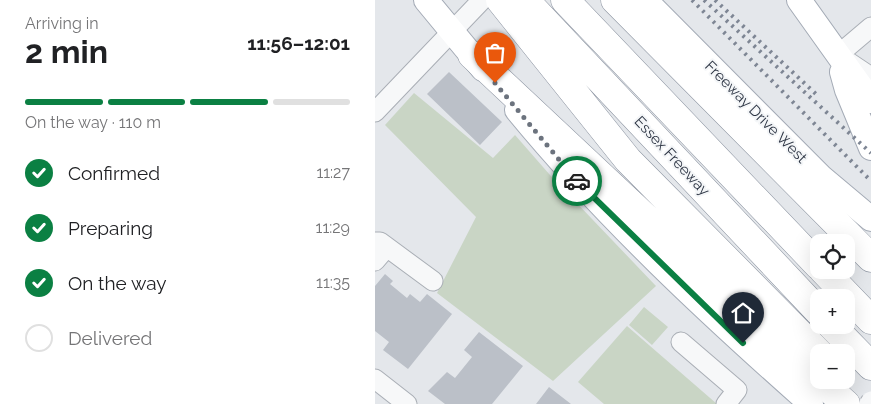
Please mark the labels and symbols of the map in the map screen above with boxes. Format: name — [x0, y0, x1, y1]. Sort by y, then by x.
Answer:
pin — [474, 32, 516, 83]
street label: Freeway Drive West — [701, 57, 811, 167]
street label: Essex Freeway — [631, 112, 713, 200]
courier — [552, 156, 602, 206]
pin — [722, 292, 764, 343]

